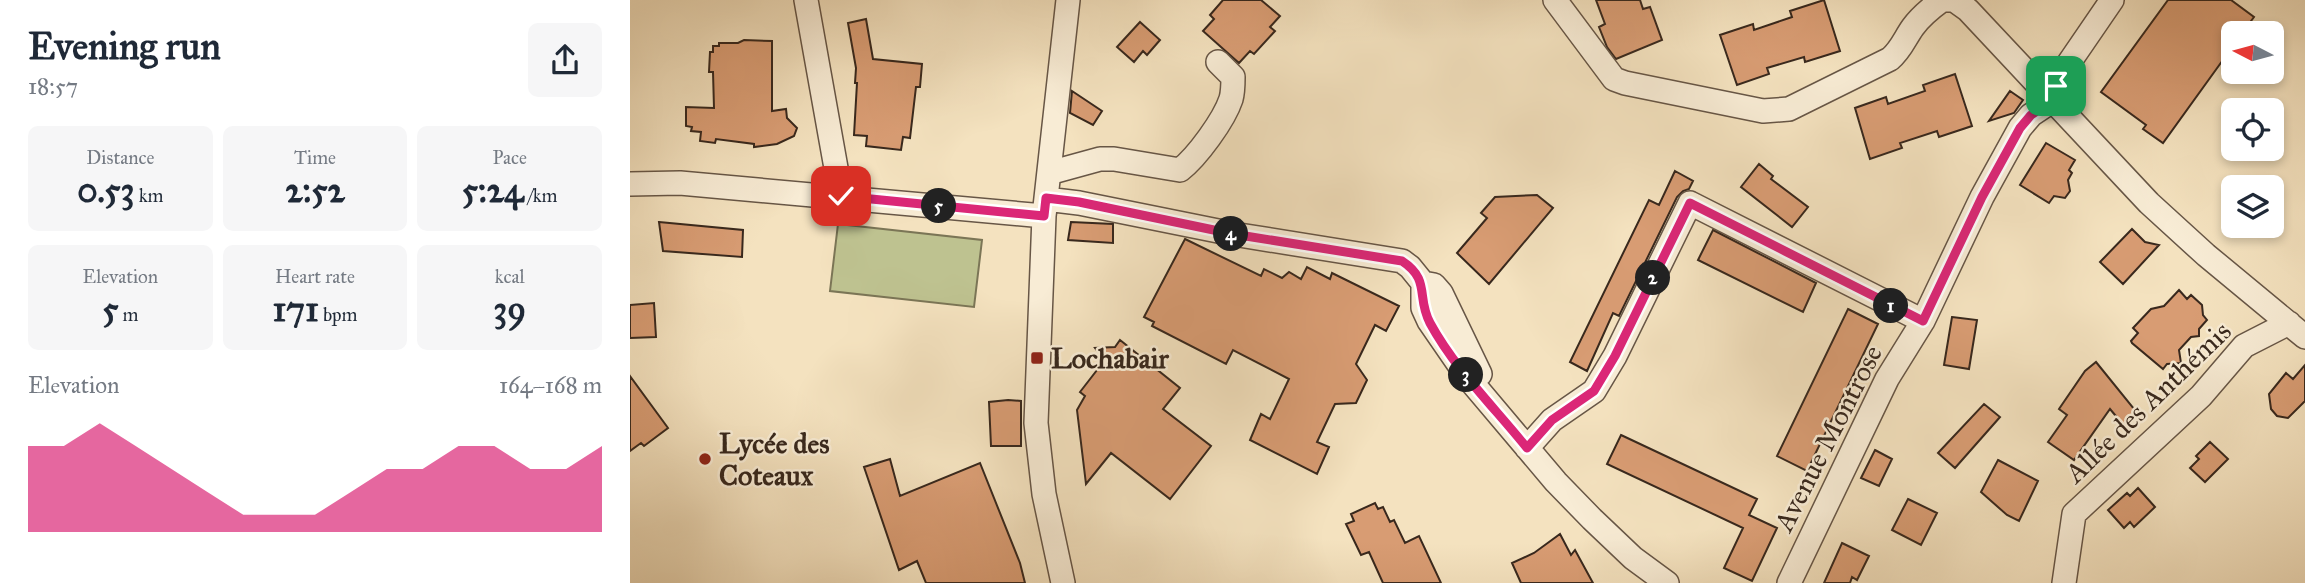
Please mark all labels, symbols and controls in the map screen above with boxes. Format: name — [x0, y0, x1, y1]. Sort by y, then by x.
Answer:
north arrow — [2221, 21, 2284, 84]
map controls — [2221, 21, 2284, 238]
text: Evening run — [28, 23, 221, 69]
button: share — [528, 23, 602, 97]
pin — [2026, 56, 2086, 116]
icon: arrive — [2037, 67, 2075, 105]
text: 18:57 — [28, 72, 78, 100]
button: locate — [2221, 98, 2284, 161]
text: Distance — [86, 146, 154, 169]
text: Time — [294, 146, 336, 169]
text: Pace — [492, 146, 527, 169]
pin — [811, 166, 871, 226]
text: 0.53 — [77, 169, 135, 212]
text: 2:52 — [285, 169, 345, 212]
text: 5:24 — [462, 169, 524, 212]
button: layers — [2221, 175, 2284, 238]
icon: check — [822, 177, 860, 215]
text: km — [135, 184, 163, 207]
text: /km — [524, 184, 558, 207]
pin: 5 — [922, 188, 956, 224]
text: 5 — [934, 194, 943, 217]
pin: 4 — [1214, 216, 1248, 252]
text: 4 — [1225, 222, 1236, 245]
pin: 2 — [1636, 260, 1670, 296]
text: Elevation — [83, 265, 158, 288]
text: Heart rate — [275, 265, 355, 288]
text: kcal — [495, 265, 525, 288]
text: 2 — [1648, 266, 1657, 289]
text: 5 — [102, 288, 118, 331]
text: 171 — [272, 288, 319, 331]
text: 39 — [493, 288, 526, 331]
pin: 1 — [1874, 288, 1908, 324]
text: 1 — [1887, 294, 1894, 317]
text: m — [118, 303, 139, 326]
text: bpm — [319, 303, 358, 326]
street label: Allée des Anthémis — [2057, 314, 2238, 491]
street label: Avenue Montrose — [1766, 339, 1890, 538]
place label: Lochabair — [1051, 341, 1169, 376]
marker: Lochabair — [1029, 350, 1045, 366]
pin: 3 — [1448, 358, 1484, 392]
text: 3 — [1462, 363, 1469, 386]
text: Elevation — [28, 371, 119, 399]
text: 164–168 m — [499, 371, 602, 399]
place label: Lycée des Coteaux — [719, 426, 829, 493]
marker: Lycée des Coteaux — [697, 451, 713, 467]

